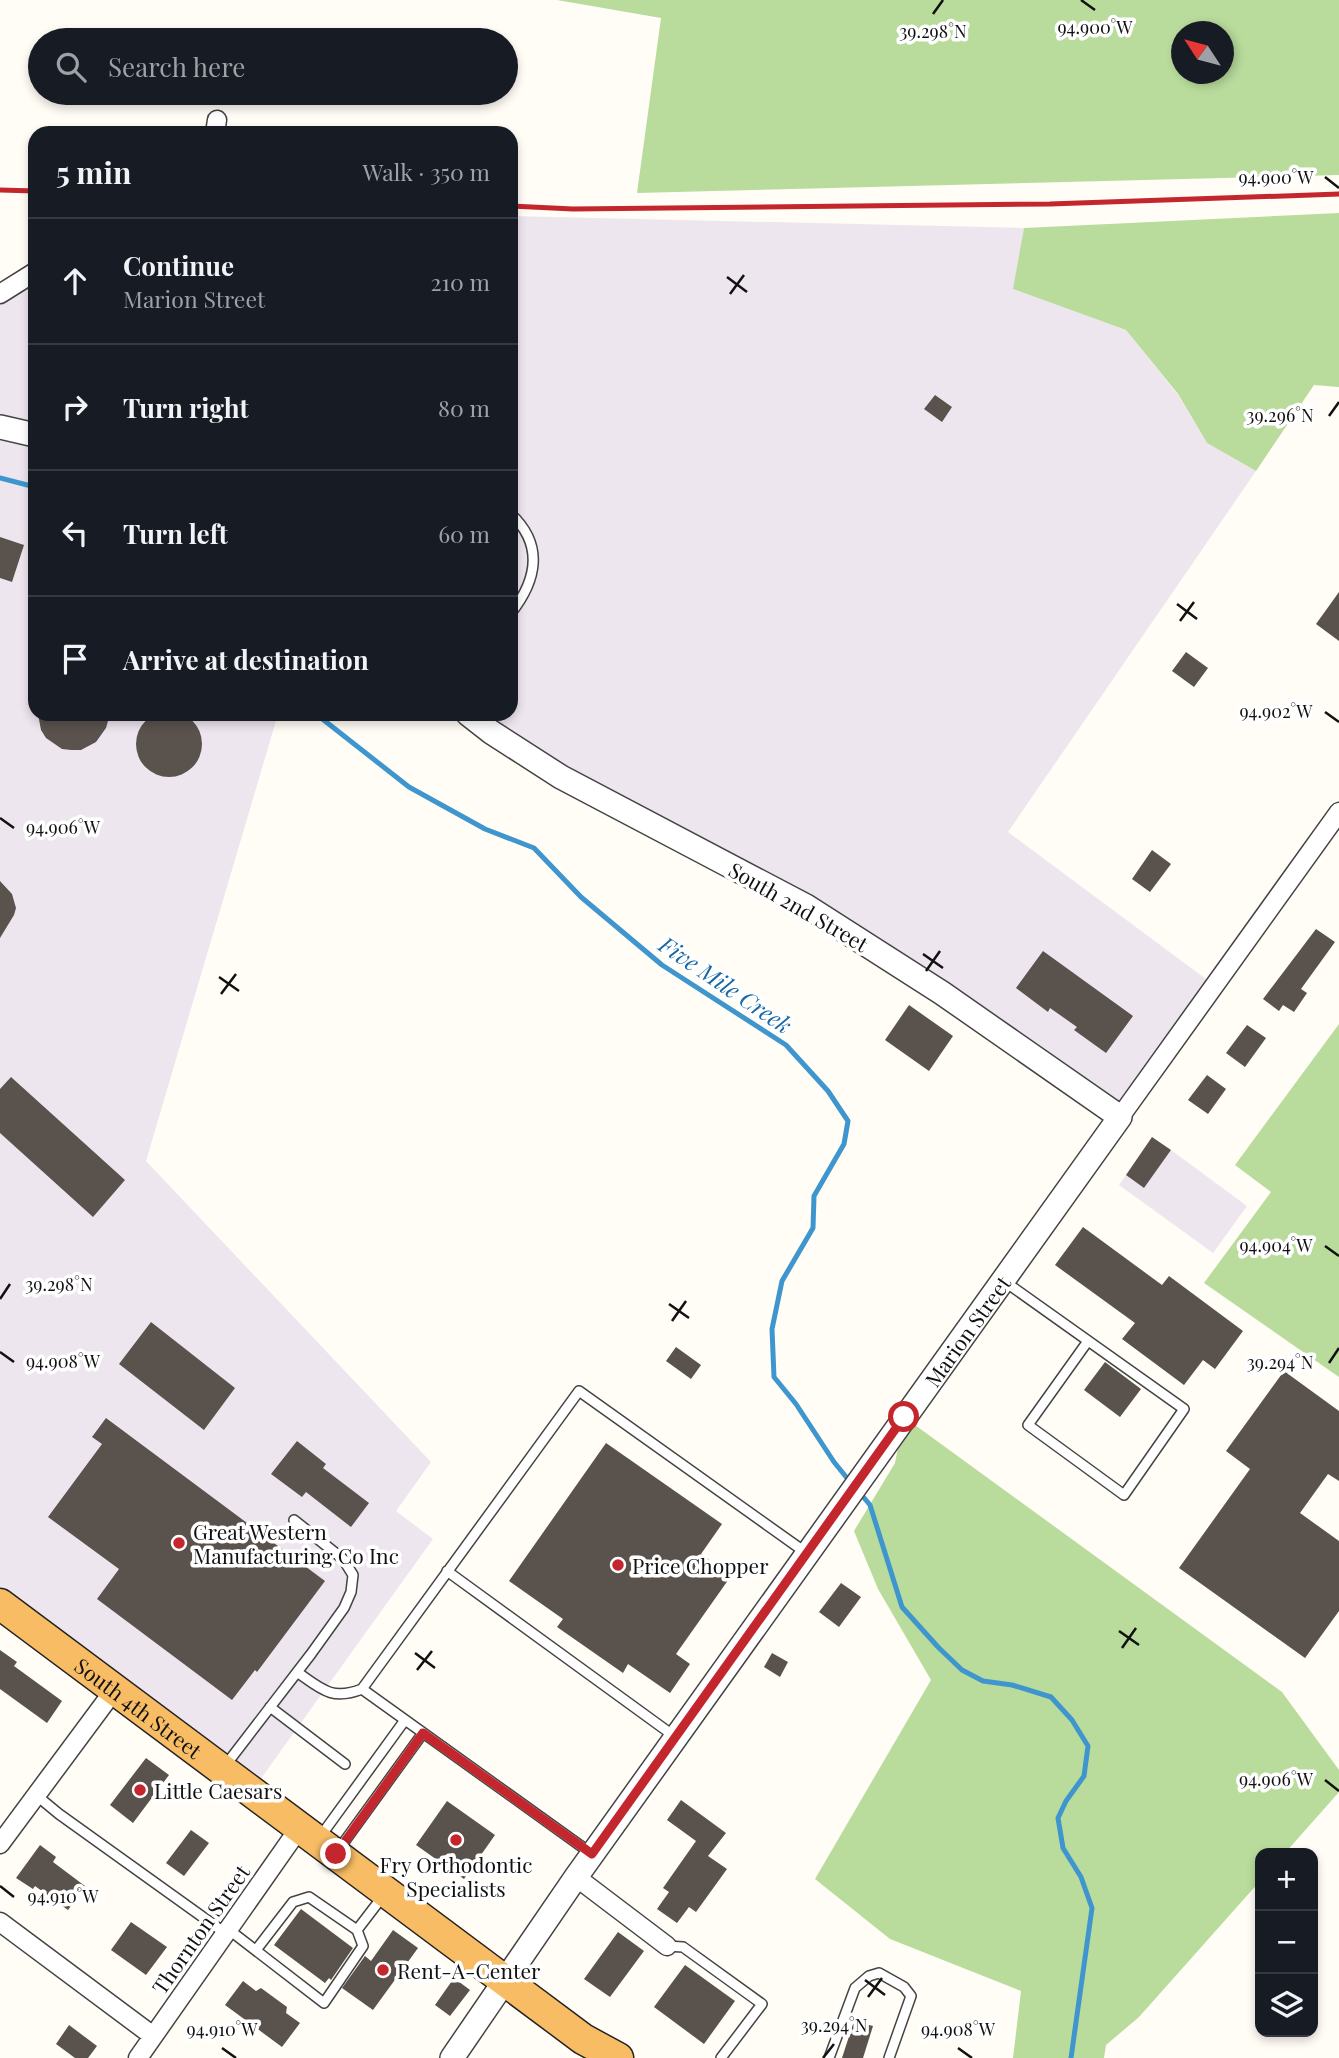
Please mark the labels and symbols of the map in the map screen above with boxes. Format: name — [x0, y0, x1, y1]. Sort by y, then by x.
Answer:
text: 94.900°W — [1057, 15, 1133, 39]
text: 39.298°N — [899, 19, 967, 43]
north arrow — [1171, 21, 1234, 84]
text: 94.900°W — [1238, 165, 1314, 189]
text: 39.296°N — [1246, 403, 1314, 427]
text: 94.902°W — [1239, 699, 1313, 723]
text: 94.906°W — [26, 815, 101, 839]
street label: South 2nd Street — [724, 855, 874, 958]
water label: Five Mile Creek — [653, 928, 798, 1040]
text: 94.904°W — [1239, 1233, 1313, 1257]
street label: Marion Street — [918, 1269, 1016, 1392]
text: 39.298°N — [25, 1272, 93, 1296]
text: 94.908°W — [26, 1349, 101, 1373]
text: 39.294°N — [1247, 1350, 1314, 1374]
route start — [888, 1401, 919, 1432]
place label: Great Western Manufacturing Co Inc — [193, 1517, 399, 1569]
marker: Great Western Manufacturing Co Inc — [171, 1535, 187, 1551]
place label: Price Chopper — [632, 1551, 769, 1579]
marker: Price Chopper — [610, 1557, 626, 1573]
street label: South 4th Street — [70, 1651, 208, 1764]
text: 94.906°W — [1239, 1767, 1314, 1791]
place label: Little Caesars — [154, 1776, 282, 1804]
marker: Little Caesars — [132, 1782, 148, 1798]
marker: Fry Orthodontic Specialists — [448, 1832, 464, 1848]
route end — [320, 1838, 351, 1869]
place label: Fry Orthodontic Specialists — [380, 1850, 532, 1902]
street label: Thornton Street — [145, 1858, 255, 1999]
text: 94.910°W — [28, 1884, 99, 1908]
place label: Rent-A-Center — [397, 1956, 541, 1984]
marker: Rent-A-Center — [375, 1962, 391, 1978]
text: 39.294°N — [801, 2013, 868, 2037]
text: 94.910°W — [187, 2017, 258, 2041]
text: 94.908°W — [921, 2017, 996, 2041]

